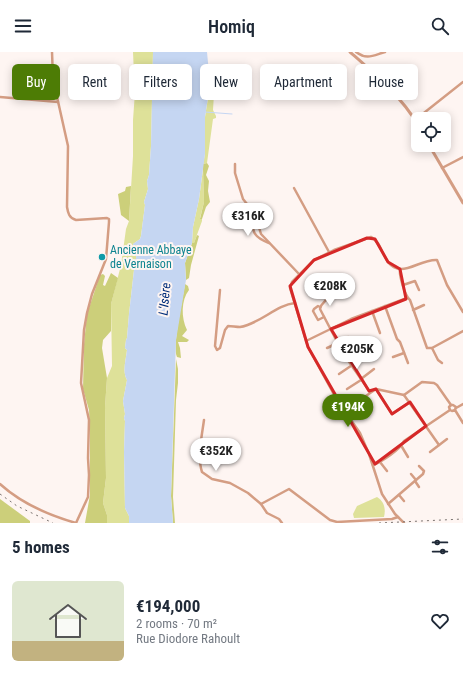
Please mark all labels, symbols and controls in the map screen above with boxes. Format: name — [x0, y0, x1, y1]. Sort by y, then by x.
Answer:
icon: menu — [12, 15, 34, 37]
icon: search — [429, 15, 451, 37]
text: Homiq — [208, 16, 255, 37]
chip: Buy — [12, 64, 60, 100]
chip: Rent — [68, 64, 121, 100]
chip: Filters — [129, 64, 192, 100]
chip: New — [200, 64, 252, 100]
chip: Apartment — [260, 64, 347, 100]
chip: House — [355, 64, 418, 100]
map controls — [411, 112, 451, 152]
button: locate — [411, 112, 451, 152]
pin: €316K — [220, 203, 276, 237]
text: €316K — [231, 208, 265, 223]
place label: Ancienne Abbaye de Vernaison — [110, 243, 192, 271]
marker: Ancienne Abbaye de Vernaison — [97, 252, 107, 262]
pin: €208K — [302, 273, 358, 307]
text: €208K — [313, 278, 347, 293]
water label: L'Isère — [156, 282, 173, 316]
pin: €205K — [329, 336, 385, 370]
text: €205K — [340, 341, 374, 356]
pin: €194K — [320, 394, 376, 428]
text: €194K — [331, 399, 365, 414]
pin: €352K — [188, 438, 244, 472]
text: €352K — [199, 443, 233, 458]
icon: filters — [429, 536, 451, 558]
text: 5 homes — [12, 537, 70, 557]
text: €194,000 — [136, 596, 200, 616]
icon: home — [44, 597, 92, 645]
icon: heart — [429, 610, 451, 632]
text: 2 rooms · 70 m² — [136, 616, 217, 631]
text: Rue Diodore Rahoult — [136, 631, 240, 646]

